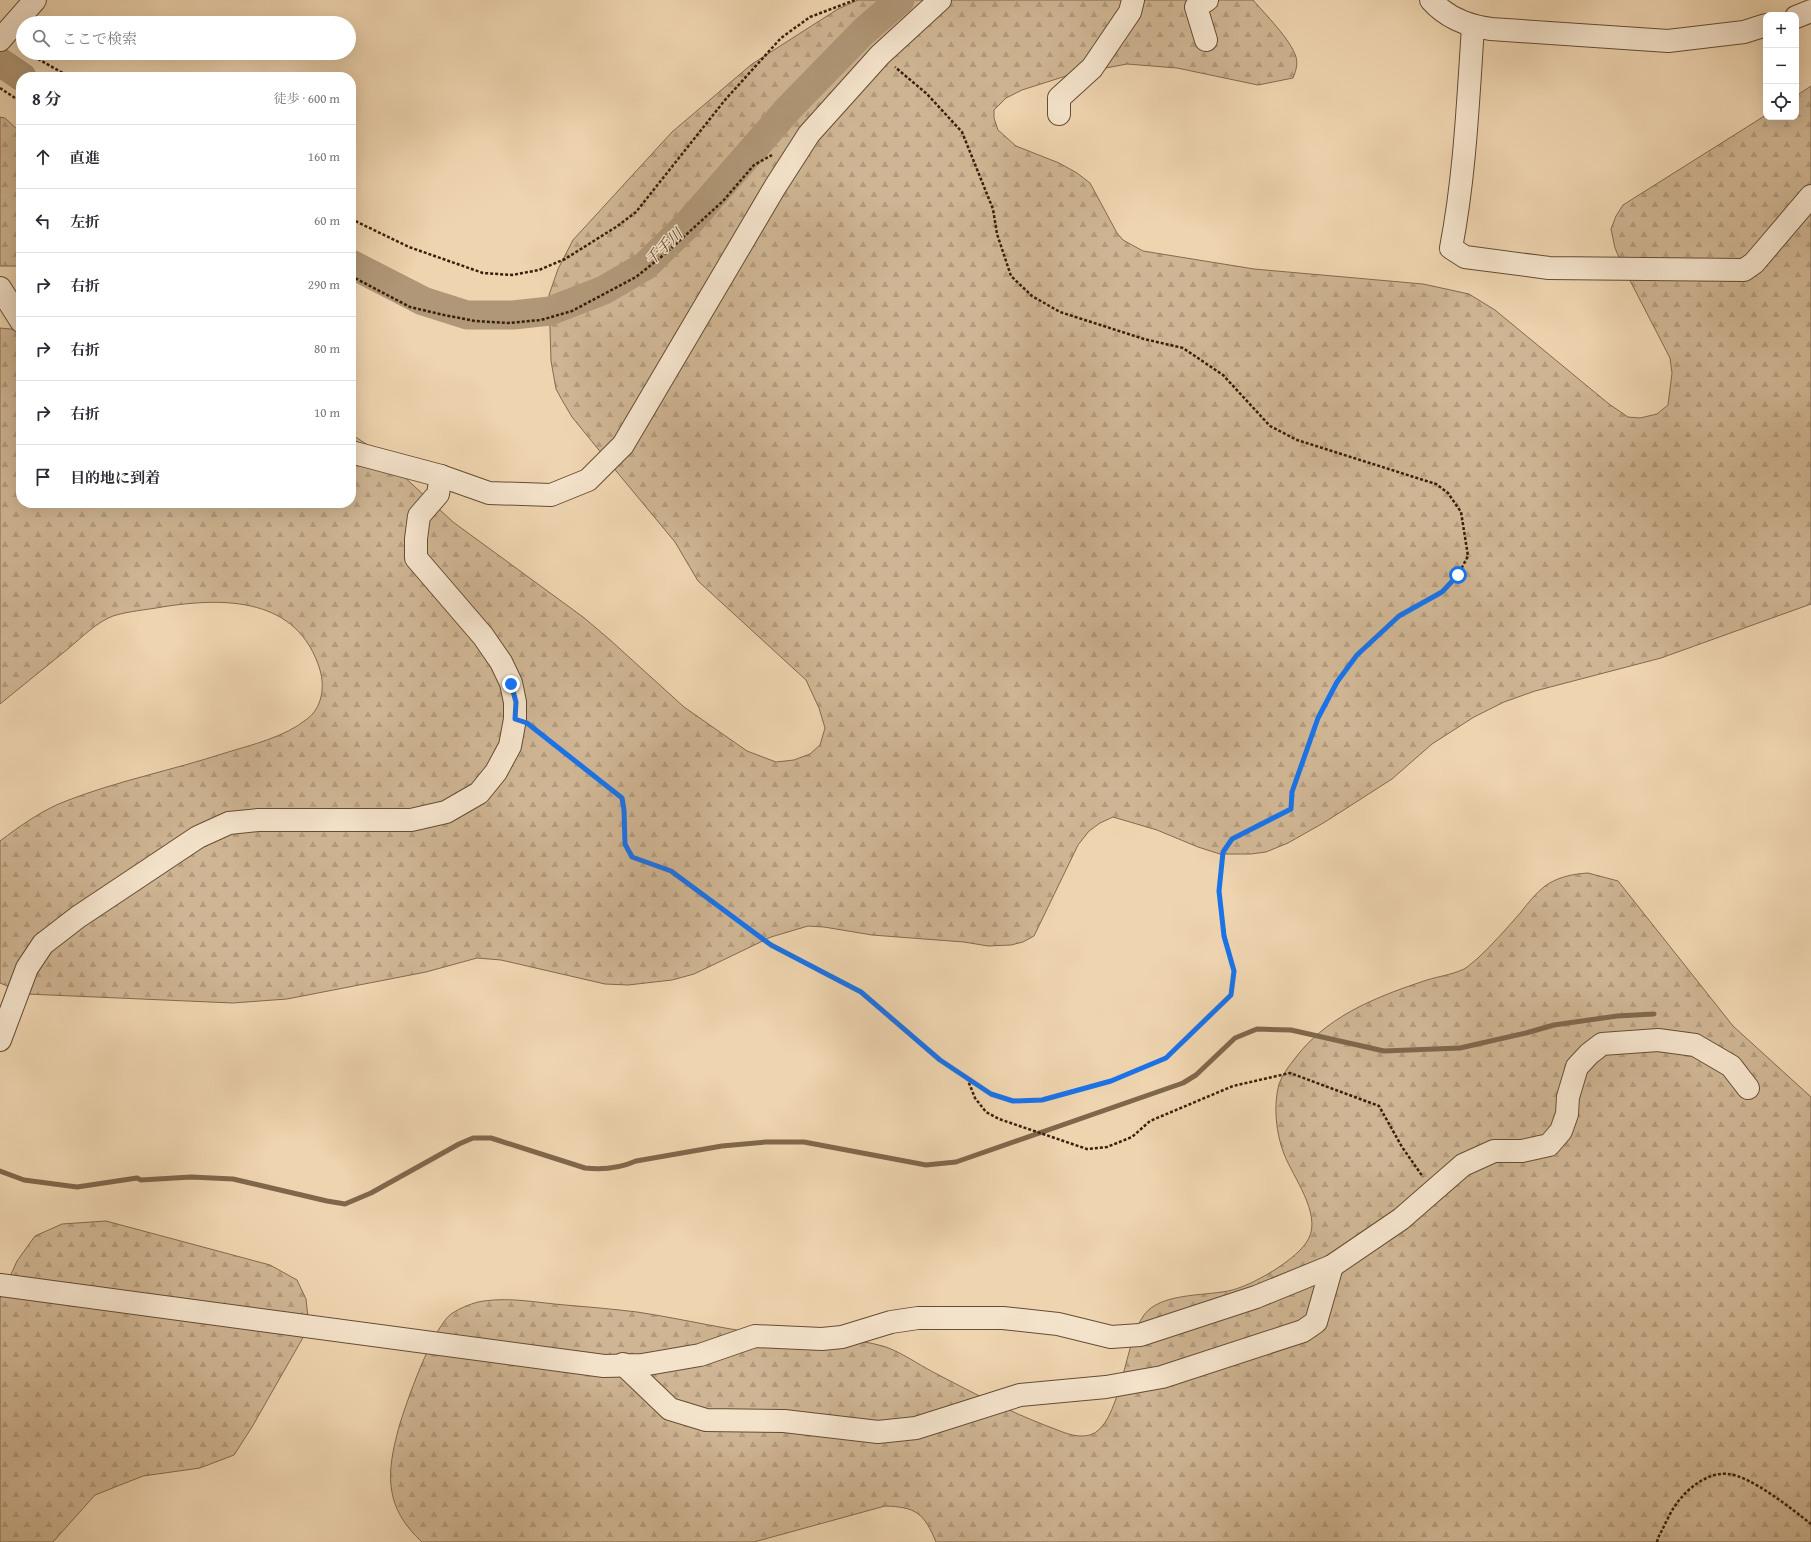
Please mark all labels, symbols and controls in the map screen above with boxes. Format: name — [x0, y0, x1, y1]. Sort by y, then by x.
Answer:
map controls — [1763, 12, 1799, 120]
button: + — [1763, 12, 1799, 48]
search box — [16, 16, 356, 60]
icon: search — [30, 27, 52, 49]
text: ここで検索 — [62, 28, 137, 49]
button: − — [1763, 48, 1799, 84]
button: locate — [1763, 84, 1799, 120]
text: 8 分 — [32, 86, 62, 111]
text: 徒歩 · 600 m — [274, 89, 340, 108]
icon: ahead — [32, 146, 54, 168]
text: 直進 — [70, 147, 100, 168]
text: 160 m — [308, 147, 340, 166]
icon: left — [32, 210, 54, 232]
text: 左折 — [70, 211, 100, 232]
text: 60 m — [314, 211, 340, 230]
water label: 千手川 — [640, 222, 689, 270]
icon: right — [32, 274, 54, 296]
text: 右折 — [70, 275, 100, 296]
text: 290 m — [308, 275, 340, 294]
icon: right — [32, 338, 54, 360]
text: 右折 — [70, 339, 100, 360]
text: 80 m — [314, 339, 340, 358]
icon: right — [32, 402, 54, 424]
text: 右折 — [70, 403, 100, 424]
text: 10 m — [314, 403, 340, 422]
icon: arrive — [32, 466, 54, 488]
text: 目的地に到着 — [70, 467, 160, 488]
route start — [1449, 566, 1467, 584]
route end — [502, 675, 520, 693]

